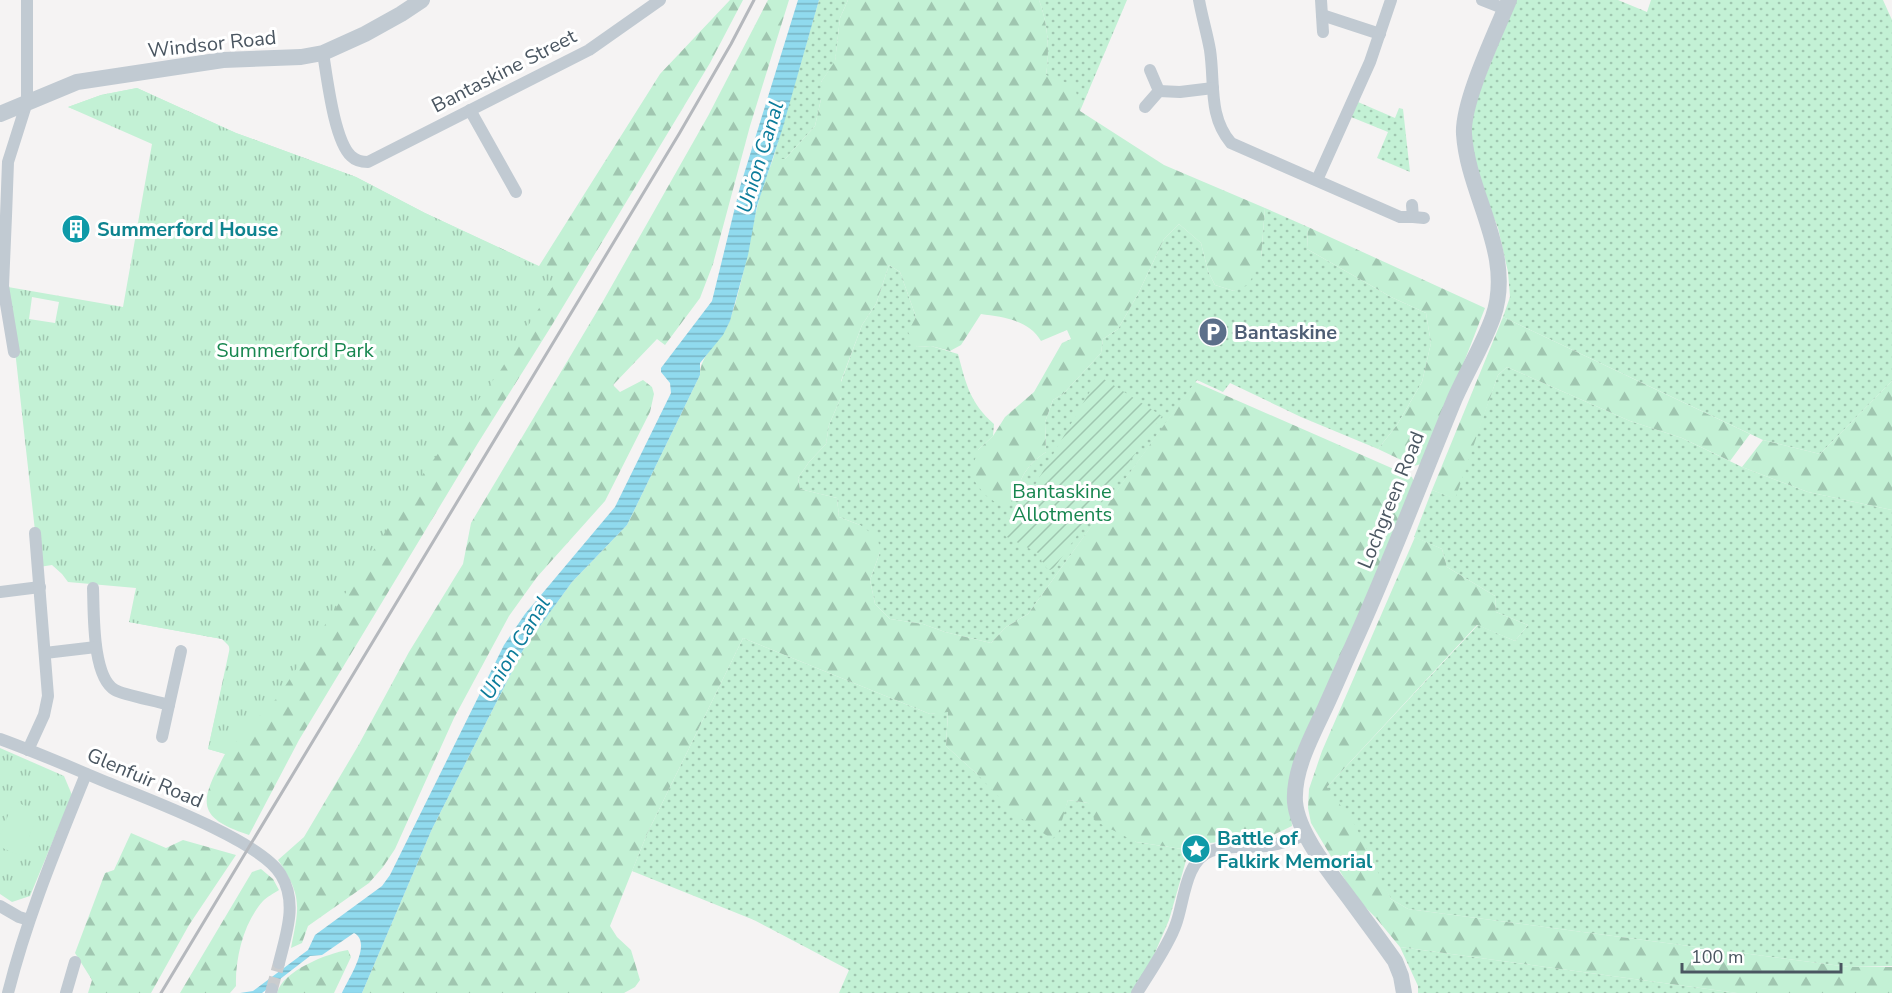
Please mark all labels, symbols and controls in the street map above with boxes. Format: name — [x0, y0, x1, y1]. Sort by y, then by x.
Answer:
street label: Bantaskine Street — [427, 22, 582, 119]
street label: Windsor Road — [146, 24, 278, 64]
water label: Union Canal — [730, 98, 790, 216]
building icon: Summerford House — [60, 213, 92, 245]
place label: Summerford House — [97, 216, 278, 243]
parking icon: Bantaskine — [1197, 316, 1229, 348]
place label: Bantaskine — [1234, 319, 1337, 346]
park label: Summerford Park — [216, 337, 375, 364]
street label: Lochgreen Road — [1351, 427, 1431, 573]
park label: Bantaskine Allotments — [1012, 478, 1112, 528]
water label: Union Canal — [473, 591, 557, 705]
street label: Glenfuir Road — [83, 741, 207, 815]
place label: Battle of Falkirk Memorial — [1217, 825, 1373, 875]
place icon: Battle of Falkirk Memorial — [1180, 833, 1212, 865]
scale bar — [1682, 936, 1841, 974]
text: 100 m — [1691, 945, 1743, 969]

